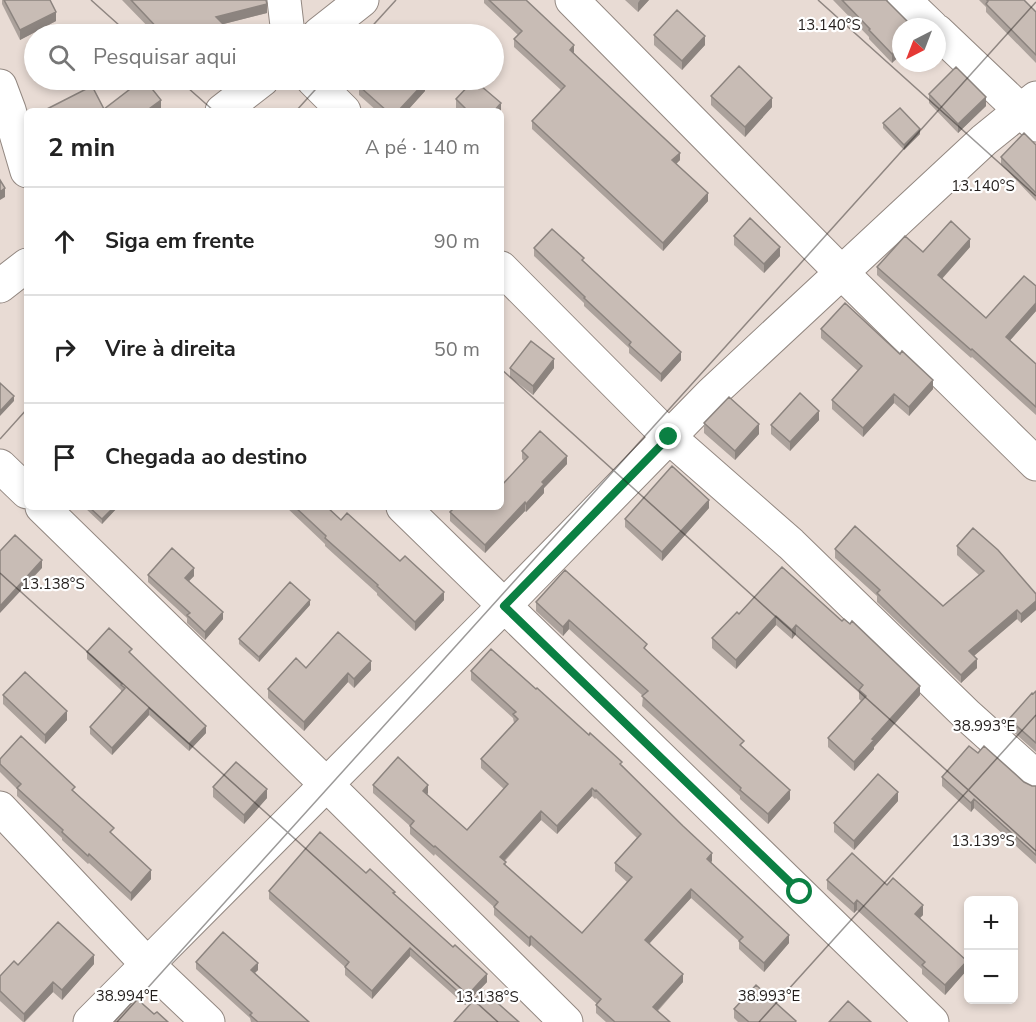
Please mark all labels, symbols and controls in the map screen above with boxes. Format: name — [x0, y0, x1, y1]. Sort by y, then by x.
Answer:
text: 13.140°S — [797, 15, 861, 35]
north arrow — [892, 18, 946, 72]
search box — [24, 24, 504, 90]
icon: search — [45, 41, 78, 74]
text: Pesquisar aqui — [93, 42, 237, 72]
text: 2 min — [48, 130, 115, 165]
text: A pé · 140 m — [365, 134, 480, 161]
text: 13.140°S — [951, 176, 1015, 196]
icon: ahead — [48, 225, 81, 258]
text: Siga em frente — [105, 226, 254, 256]
text: 90 m — [434, 228, 480, 255]
icon: right — [48, 333, 81, 366]
text: Vire à direita — [105, 334, 236, 364]
text: 50 m — [434, 336, 480, 363]
route end — [655, 423, 681, 449]
icon: arrive — [48, 441, 81, 474]
text: Chegada ao destino — [105, 442, 307, 472]
text: 13.138°S — [21, 574, 85, 594]
text: 38.993°E — [953, 716, 1015, 736]
text: 13.139°S — [951, 831, 1015, 851]
route start — [786, 878, 812, 904]
map controls — [964, 896, 1018, 1004]
button: + — [964, 896, 1018, 950]
button: − — [964, 950, 1018, 1004]
text: 38.994°E — [96, 986, 158, 1006]
text: 38.993°E — [738, 986, 800, 1006]
text: 13.138°S — [455, 987, 519, 1007]

